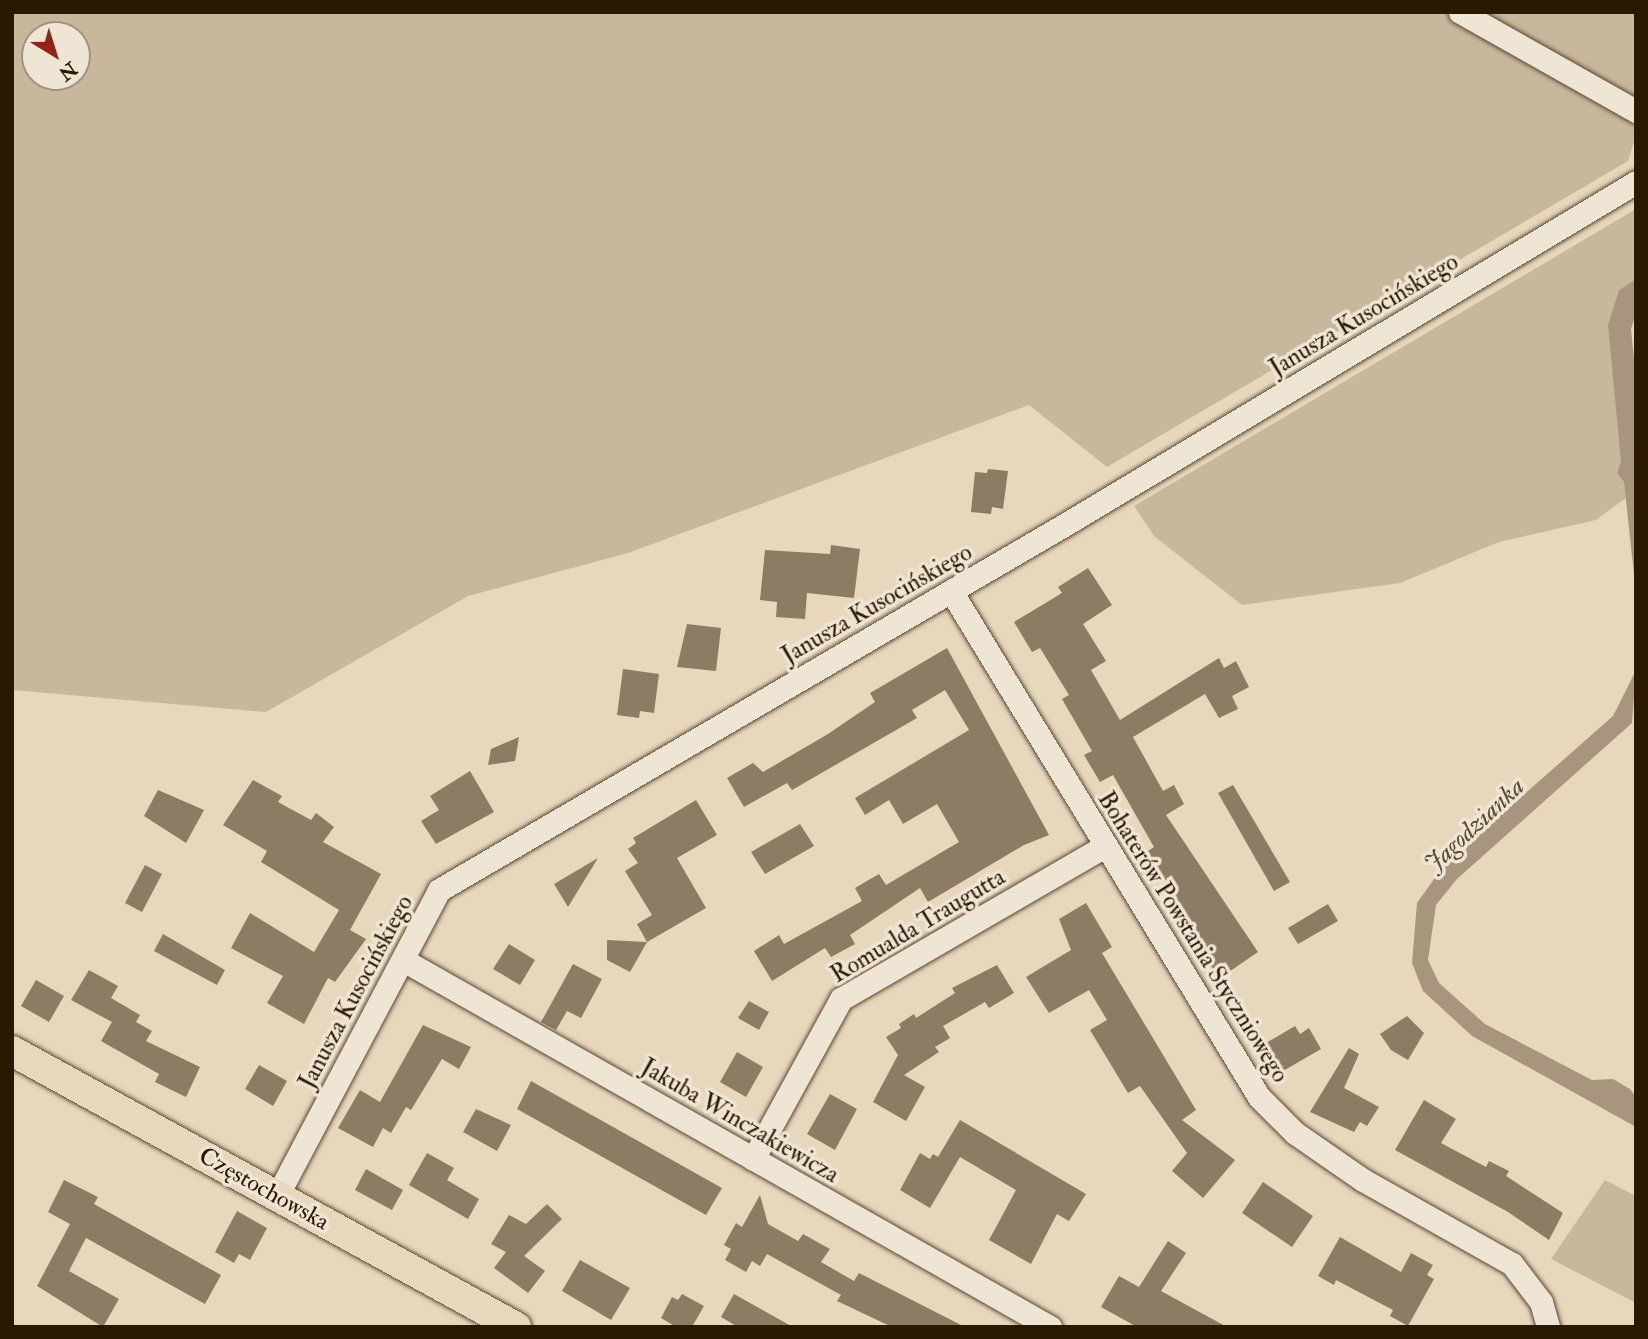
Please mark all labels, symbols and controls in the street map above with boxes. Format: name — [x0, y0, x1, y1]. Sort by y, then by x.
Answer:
north arrow — [21, 21, 91, 91]
text: N — [54, 56, 82, 86]
street label: Janusza Kusocińskiego — [1265, 247, 1463, 383]
street label: Janusza Kusocińskiego — [777, 538, 977, 670]
water label: Jagodzianka — [1418, 772, 1532, 880]
street label: Bohaterów Powstania Styczniowego — [1091, 786, 1295, 1088]
street label: Romualda Traugutta — [826, 863, 1010, 989]
street label: Janusza Kusocińskiego — [293, 890, 419, 1094]
street label: Jakuba Winczakiewicza — [636, 1053, 844, 1189]
street label: Częstochowska — [194, 1141, 334, 1237]

